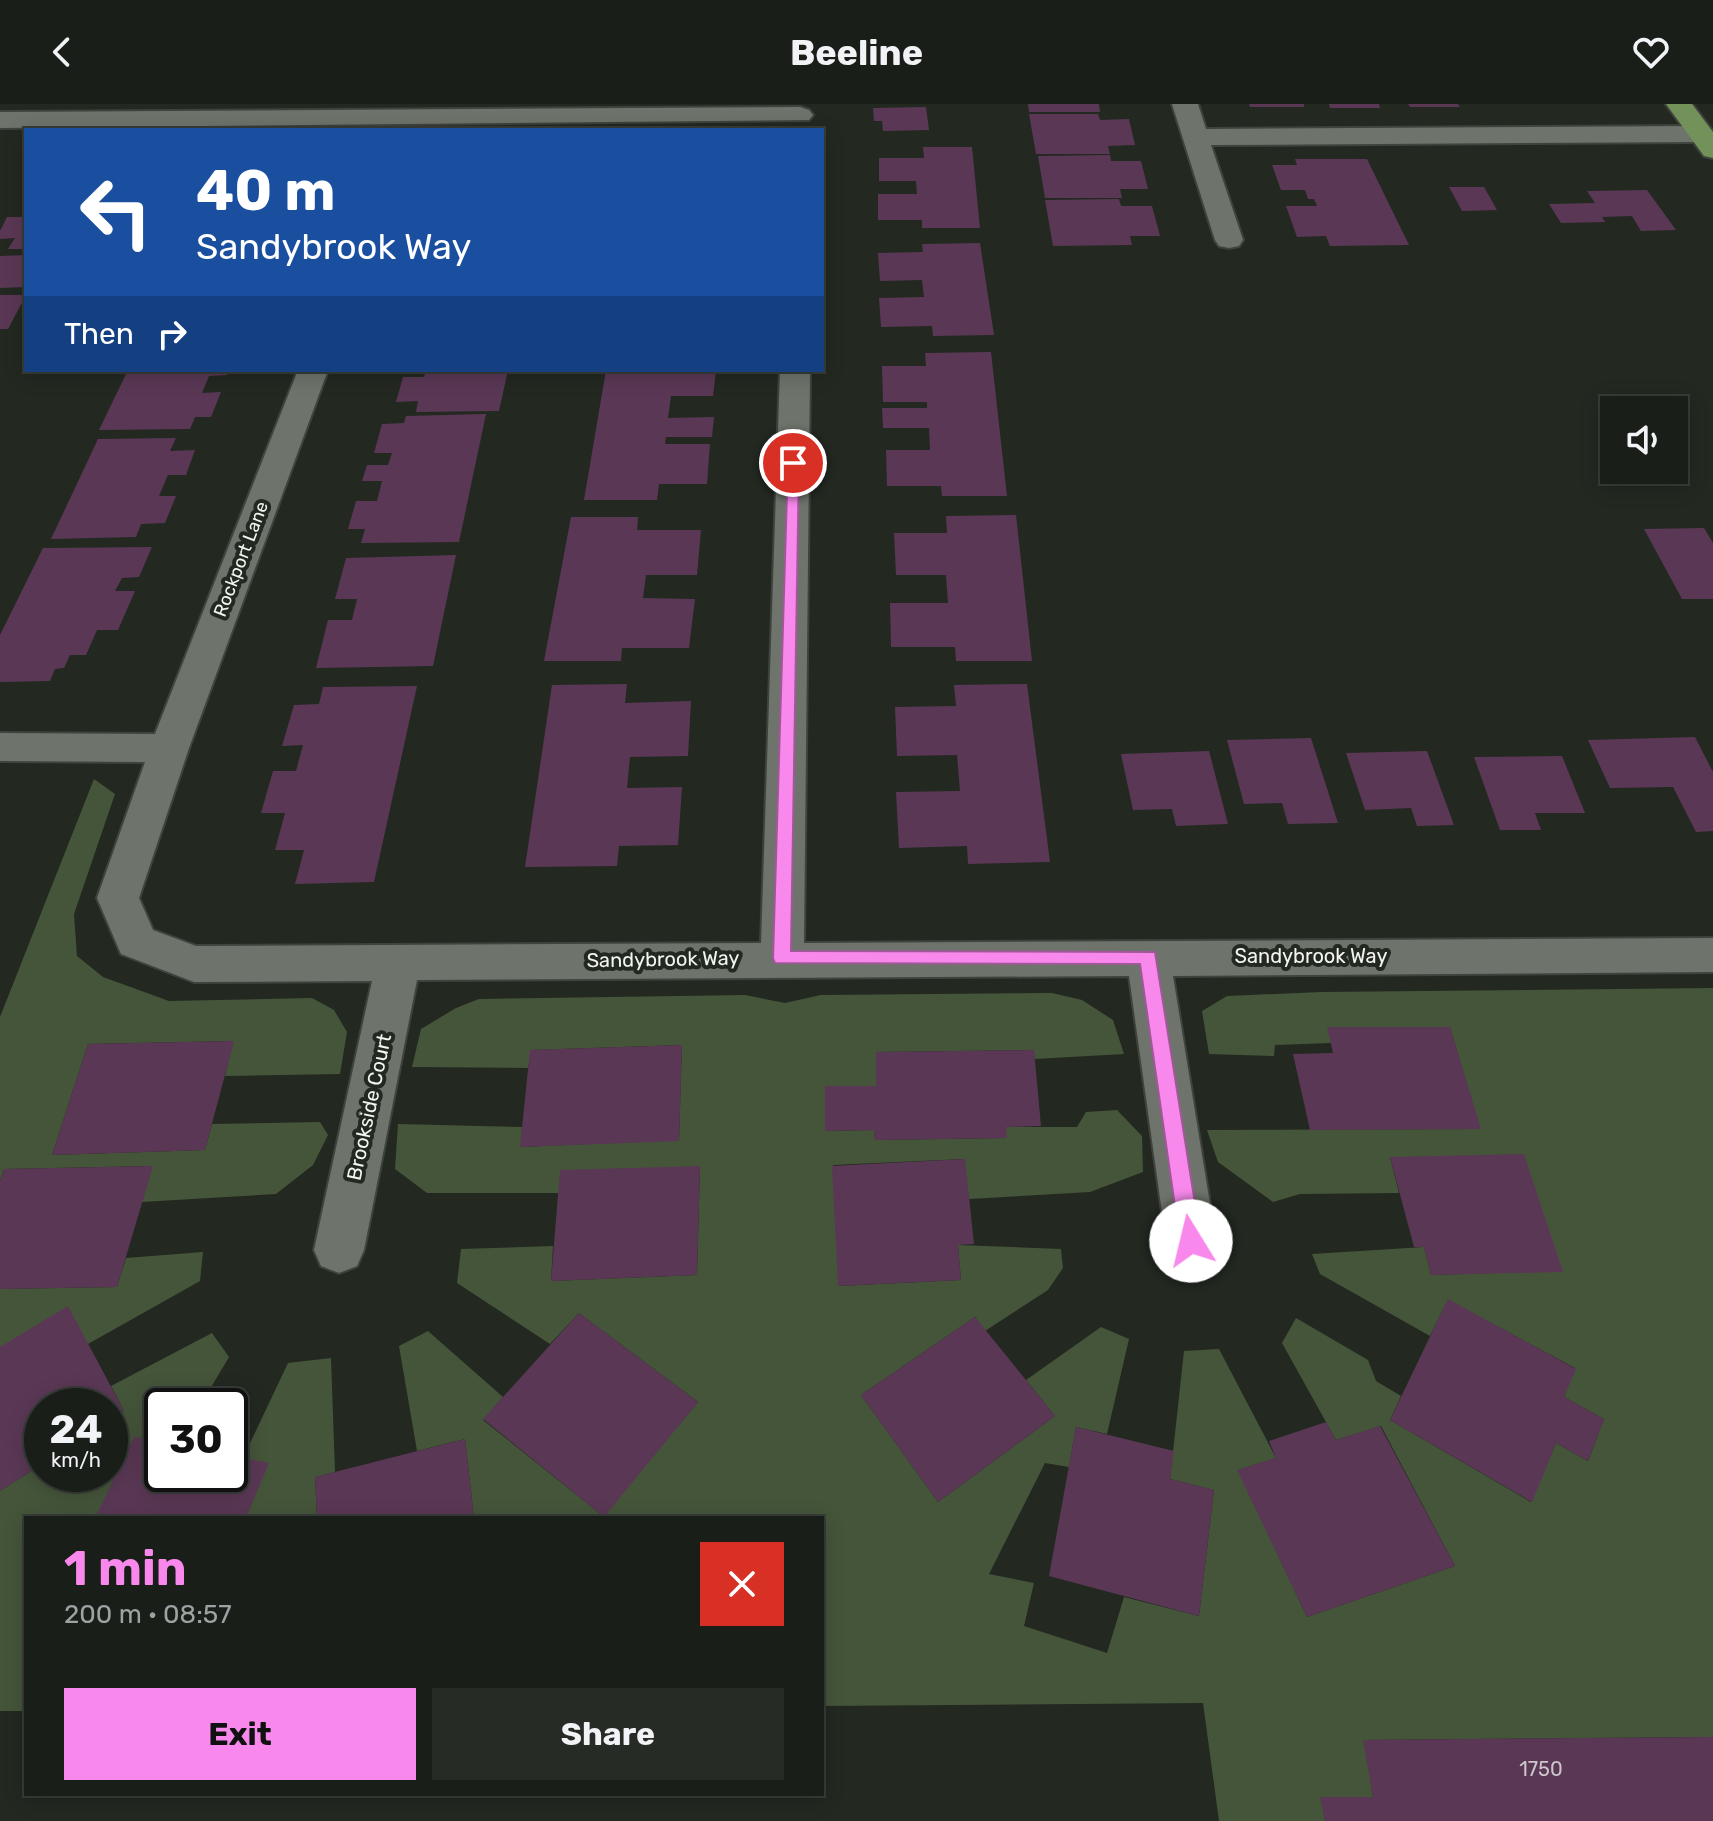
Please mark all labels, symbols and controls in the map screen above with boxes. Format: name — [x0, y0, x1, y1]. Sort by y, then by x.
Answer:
icon: back — [40, 30, 84, 74]
icon: heart — [1629, 30, 1673, 74]
text: Beeline — [790, 31, 923, 74]
text: 40 m — [196, 158, 336, 224]
icon: left — [64, 160, 168, 264]
text: Sandybrook Way — [196, 225, 471, 268]
icon: right — [150, 312, 194, 356]
text: Then — [64, 316, 134, 352]
map controls — [1600, 396, 1688, 484]
button: sound — [1600, 396, 1688, 484]
pin — [759, 429, 827, 497]
icon: arrive — [771, 441, 815, 485]
street label: Rockport Lane — [209, 498, 273, 620]
street label: Sandybrook Way — [1235, 944, 1387, 968]
street label: Sandybrook Way — [586, 946, 740, 972]
street label: Brookside Court — [342, 1031, 396, 1182]
position arrow — [1149, 1199, 1233, 1283]
speed limit sign: 30 — [144, 1388, 248, 1492]
text: 24 — [49, 1406, 103, 1453]
text: km/h — [51, 1448, 101, 1472]
text: 1 min — [64, 1540, 187, 1597]
button: close — [700, 1542, 784, 1626]
text: 200 m · 08:57 — [64, 1599, 232, 1630]
button: Exit — [64, 1688, 416, 1780]
button: Share — [432, 1688, 784, 1780]
house number: 1750 — [1519, 1757, 1563, 1781]

